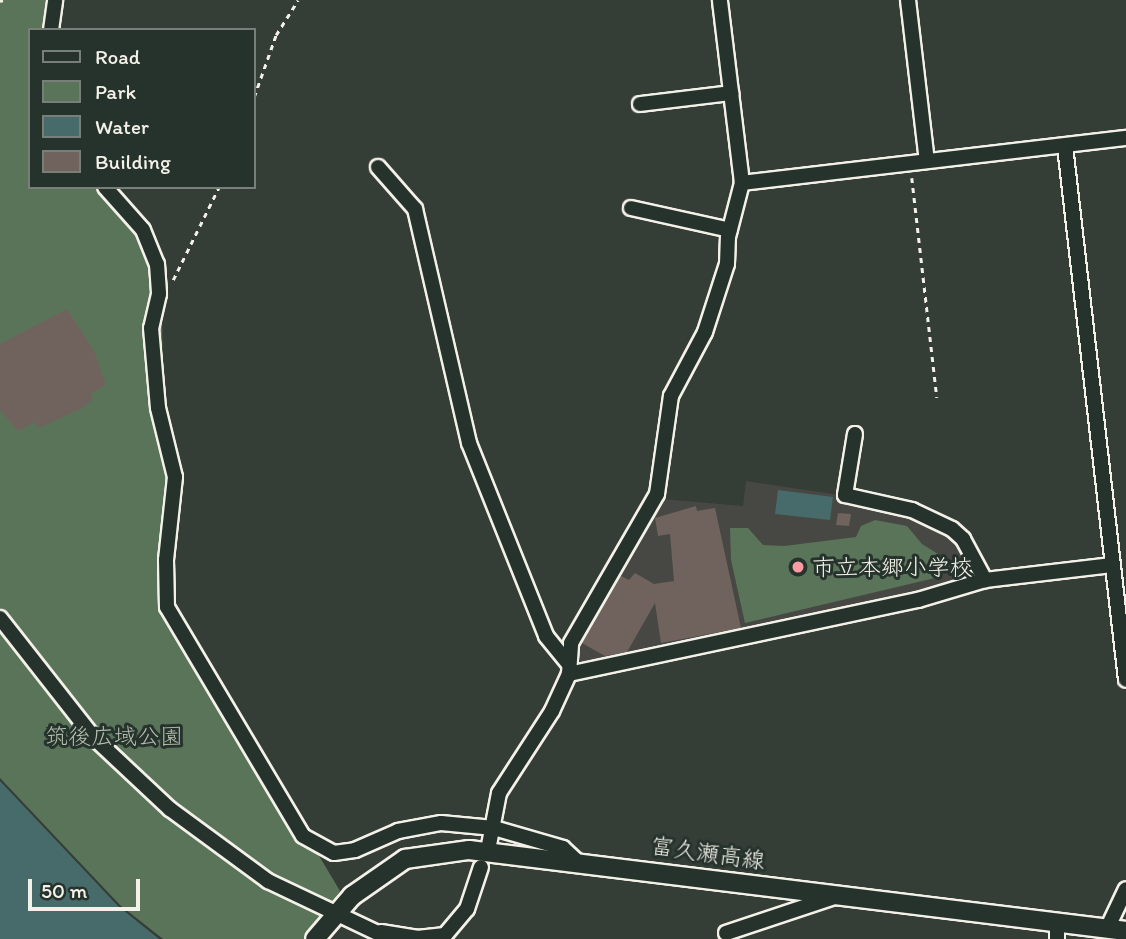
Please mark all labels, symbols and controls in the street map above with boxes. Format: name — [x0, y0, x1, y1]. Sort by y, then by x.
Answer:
legend — [28, 28, 256, 189]
text: Road — [95, 44, 140, 69]
text: Park — [95, 79, 136, 104]
text: Water — [95, 114, 149, 139]
text: Building — [95, 149, 171, 174]
place label: 市立本郷小学校 — [812, 553, 973, 581]
marker: 市立本郷小学校 — [790, 559, 806, 575]
park label: 筑後広域公園 — [45, 722, 183, 750]
street label: 富久瀬高線 — [649, 831, 767, 875]
scale bar — [32, 866, 144, 910]
text: 50 m — [41, 878, 87, 903]

